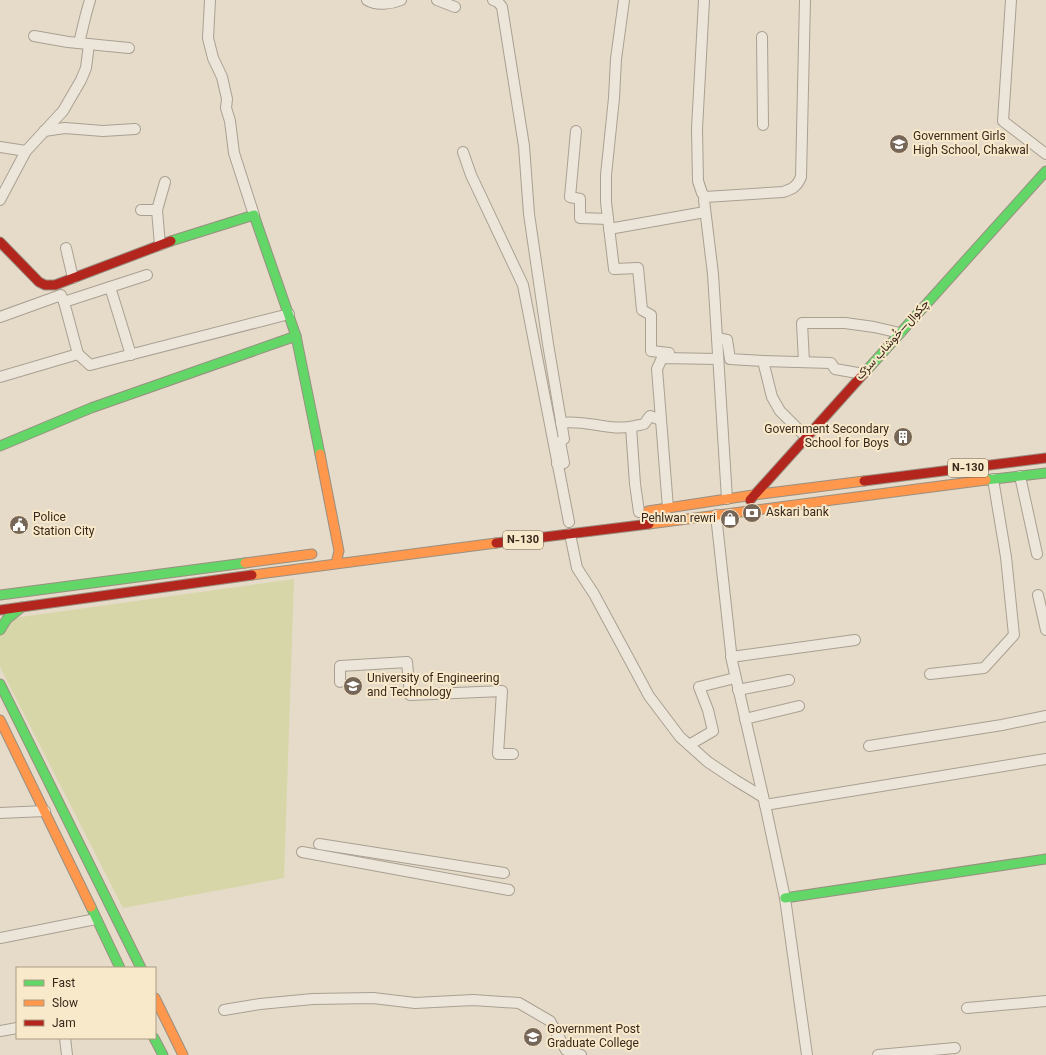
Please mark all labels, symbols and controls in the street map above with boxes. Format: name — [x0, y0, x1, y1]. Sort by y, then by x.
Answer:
place label: Government Girls High School, Chakwal — [913, 128, 1029, 160]
school or university icon: Government Girls High School, Chakwal — [888, 133, 910, 155]
street label: چکوال—خُوشاب سڑک — [852, 296, 934, 384]
place label: Government Secondary School for Boys — [764, 421, 889, 453]
building icon: Government Secondary School for Boys — [892, 426, 914, 448]
road number: N-130 — [948, 459, 988, 477]
bank icon: Askari bank — [741, 502, 763, 524]
place label: Askari bank — [766, 504, 830, 522]
shop icon: Pehlwan rewri — [719, 508, 741, 530]
place label: Police Station City — [33, 509, 95, 541]
place label: Pehlwan rewri — [641, 510, 716, 528]
public building icon: Police Station City — [8, 514, 30, 536]
road number: N-130 — [503, 531, 543, 549]
place label: University of Engineering and Technology — [367, 670, 499, 702]
school or university icon: University of Engineering and Technology — [342, 675, 364, 697]
legend — [16, 967, 156, 1039]
text: Fast — [52, 975, 75, 993]
text: Slow — [52, 995, 78, 1013]
text: Jam — [52, 1015, 76, 1033]
place label: Government Post Graduate College — [547, 1021, 640, 1053]
school or university icon: Government Post Graduate College — [522, 1026, 544, 1048]

